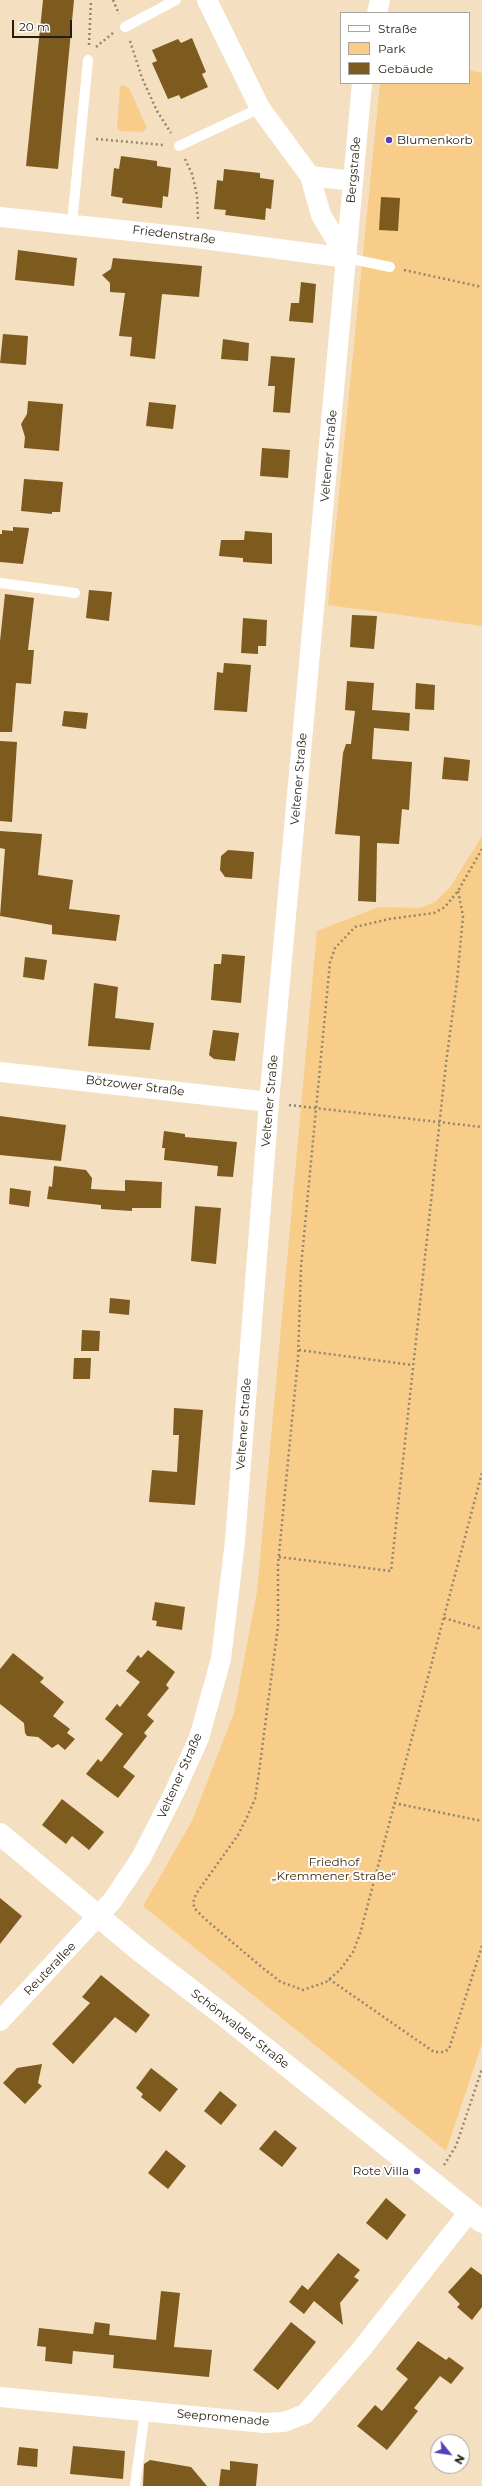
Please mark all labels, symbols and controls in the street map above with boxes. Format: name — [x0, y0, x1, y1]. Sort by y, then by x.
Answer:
scale bar — [14, 12, 74, 38]
legend — [340, 12, 470, 84]
text: 20 m — [19, 19, 50, 34]
text: Straße — [378, 21, 417, 36]
text: Park — [378, 41, 405, 56]
text: Gebäude — [378, 61, 433, 76]
place label: Blumenkorb — [397, 133, 473, 147]
marker: Blumenkorb — [384, 135, 394, 145]
street label: Bergstraße — [344, 136, 364, 204]
street label: Friedenstraße — [132, 223, 216, 247]
street label: Veltener Straße — [318, 409, 340, 503]
street label: Veltener Straße — [288, 732, 310, 826]
street label: Veltener Straße — [259, 1054, 281, 1148]
street label: Bötzower Straße — [85, 1073, 185, 1099]
street label: Veltener Straße — [234, 1378, 254, 1470]
street label: Veltener Straße — [155, 1731, 205, 1821]
park label: Friedhof „Kremmener Straße“ — [272, 1855, 396, 1883]
street label: Reuterallee — [21, 1939, 79, 1999]
street label: Schönwalder Straße — [188, 1986, 292, 2072]
place label: Rote Villa — [353, 2164, 409, 2178]
marker: Rote Villa — [412, 2166, 422, 2176]
street label: Seepromenade — [176, 2407, 270, 2429]
north arrow — [430, 2434, 470, 2474]
text: N — [451, 2452, 468, 2467]

